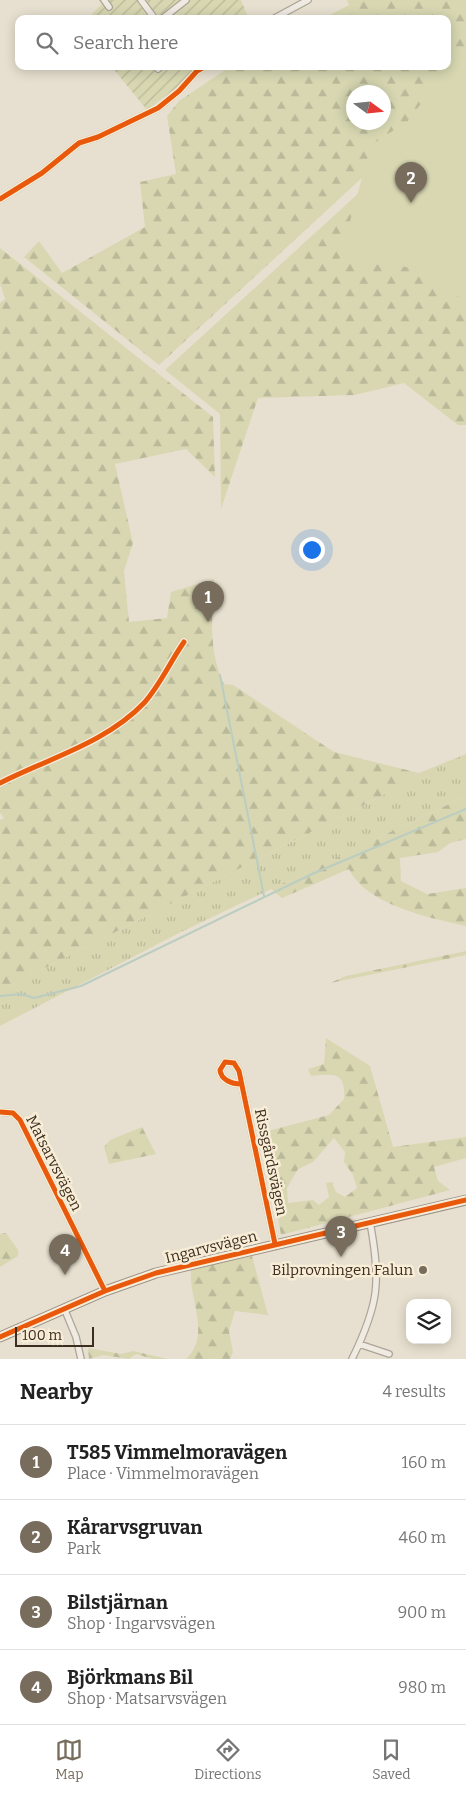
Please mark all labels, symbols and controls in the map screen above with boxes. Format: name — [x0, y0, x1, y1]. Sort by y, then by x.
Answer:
search box — [15, 15, 451, 70]
icon: search — [33, 29, 61, 57]
text: Search here — [73, 31, 178, 54]
north arrow — [346, 85, 391, 130]
pin: 2 — [395, 162, 427, 203]
your location — [299, 537, 325, 563]
pin: 1 — [192, 581, 224, 622]
street label: Rissgårdsvägen — [251, 1107, 291, 1218]
street label: Matsarvsvägen — [22, 1112, 86, 1214]
pin: 3 — [325, 1216, 357, 1257]
street label: Ingarvsvägen — [163, 1227, 259, 1267]
pin: 4 — [49, 1234, 81, 1275]
place label: Bilprovningen Falun — [272, 1261, 413, 1279]
marker: Bilprovningen Falun — [417, 1264, 429, 1276]
map controls — [406, 1299, 451, 1344]
button: layers — [406, 1299, 451, 1344]
scale bar — [15, 1324, 94, 1347]
text: 100 m — [22, 1327, 62, 1344]
text: Nearby — [20, 1379, 93, 1405]
text: 4 results — [383, 1382, 446, 1401]
text: T585 Vimmelmoravägen — [67, 1441, 287, 1464]
text: 1 — [33, 1453, 39, 1472]
text: 160 m — [401, 1453, 446, 1472]
text: Place · Vimmelmoravägen — [67, 1464, 259, 1483]
text: Kårarvsgruvan — [67, 1516, 203, 1539]
text: 2 — [31, 1528, 41, 1547]
text: 460 m — [399, 1528, 446, 1547]
text: Park — [67, 1539, 101, 1558]
text: Bilstjärnan — [67, 1591, 168, 1614]
text: 3 — [31, 1603, 41, 1622]
text: 900 m — [398, 1603, 446, 1622]
text: Shop · Ingarvsvägen — [67, 1614, 215, 1633]
text: Björkmans Bil — [67, 1666, 193, 1689]
text: 4 — [31, 1678, 41, 1697]
text: 980 m — [398, 1678, 446, 1697]
text: Shop · Matsarvsvägen — [67, 1689, 227, 1708]
tab: Map — [55, 1736, 84, 1783]
tab: Directions — [194, 1736, 262, 1783]
tab: Saved — [372, 1736, 411, 1783]

